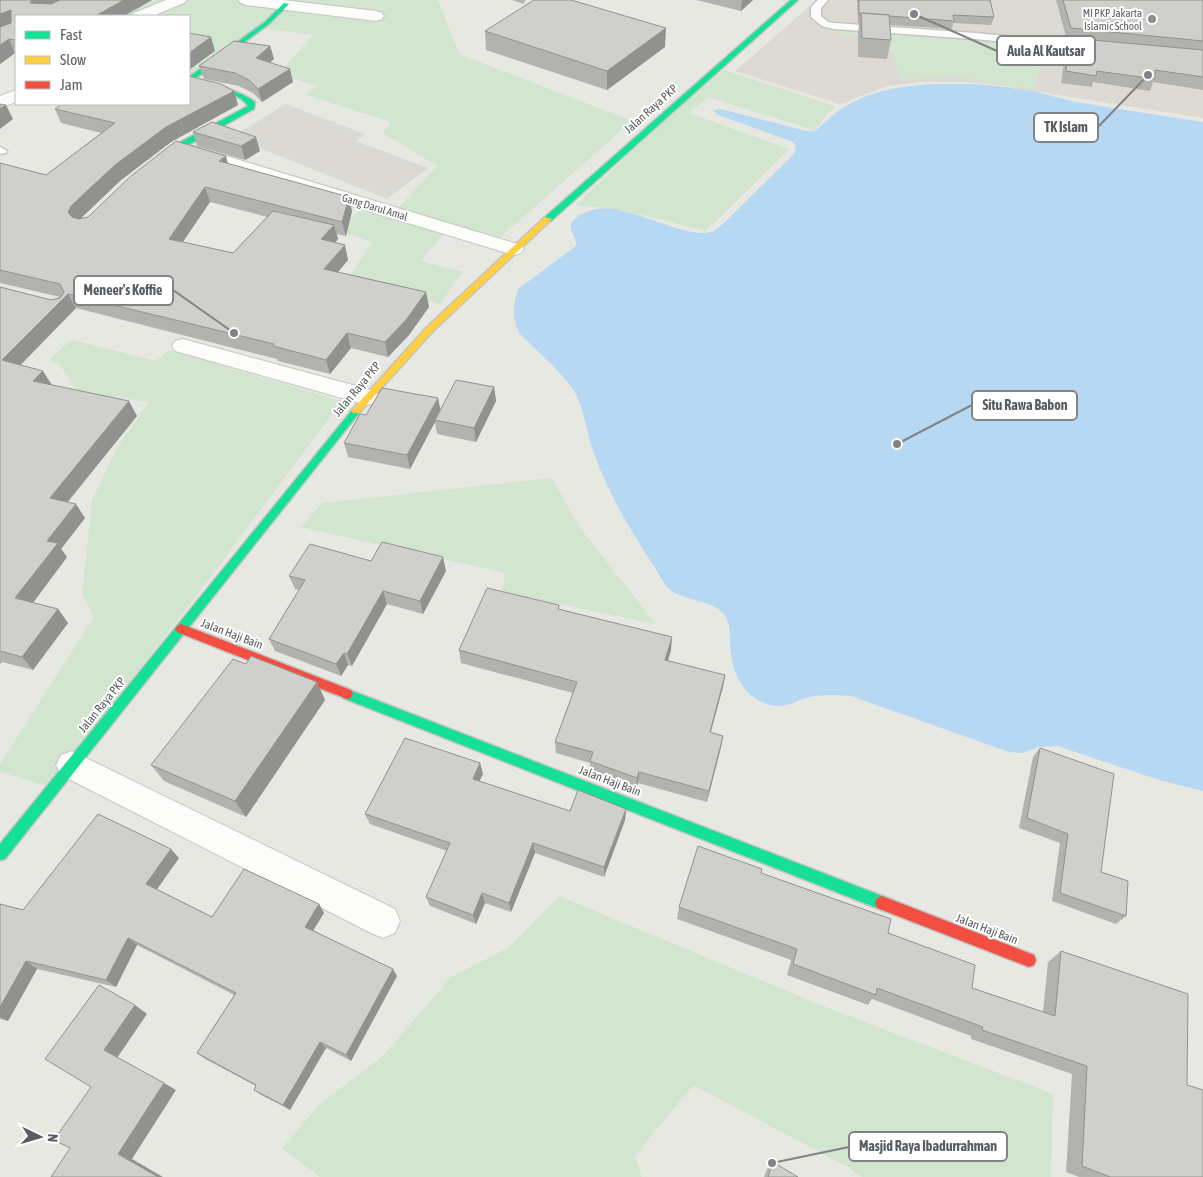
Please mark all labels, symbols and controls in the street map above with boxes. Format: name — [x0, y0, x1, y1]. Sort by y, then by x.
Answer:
place label: MI PKP Jakarta Islamic School — [1083, 7, 1142, 32]
marker: MI PKP Jakarta Islamic School — [1146, 13, 1158, 25]
legend — [15, 15, 190, 105]
text: Fast — [60, 26, 82, 43]
callout: Aula Al Kautsar — [997, 36, 1095, 65]
text: Aula Al Kautsar — [1006, 43, 1086, 59]
text: Slow — [60, 51, 86, 68]
text: Jam — [60, 76, 83, 93]
street label: Jalan Raya PKP — [621, 81, 681, 137]
callout: TK Islam — [1034, 113, 1098, 142]
text: TK Islam — [1044, 119, 1088, 135]
street label: Gang Darul Amal — [341, 191, 409, 223]
callout: Meneer's Koffie — [74, 276, 173, 305]
text: Meneer's Koffie — [84, 282, 162, 298]
street label: Jalan Raya PKP — [330, 359, 384, 419]
callout: Situ Rawa Babon — [972, 391, 1077, 420]
text: Situ Rawa Babon — [982, 397, 1068, 413]
street label: Jalan Haji Bain — [199, 616, 265, 652]
street label: Jalan Raya PKP — [76, 675, 129, 735]
street label: Jalan Haji Bain — [577, 763, 643, 799]
street label: Jalan Haji Bain — [954, 911, 1020, 947]
north arrow — [15, 1112, 65, 1162]
callout: Masjid Raya Ibadurrahman — [849, 1132, 1007, 1161]
text: N — [45, 1133, 61, 1143]
text: Masjid Raya Ibadurrahman — [859, 1138, 997, 1154]

